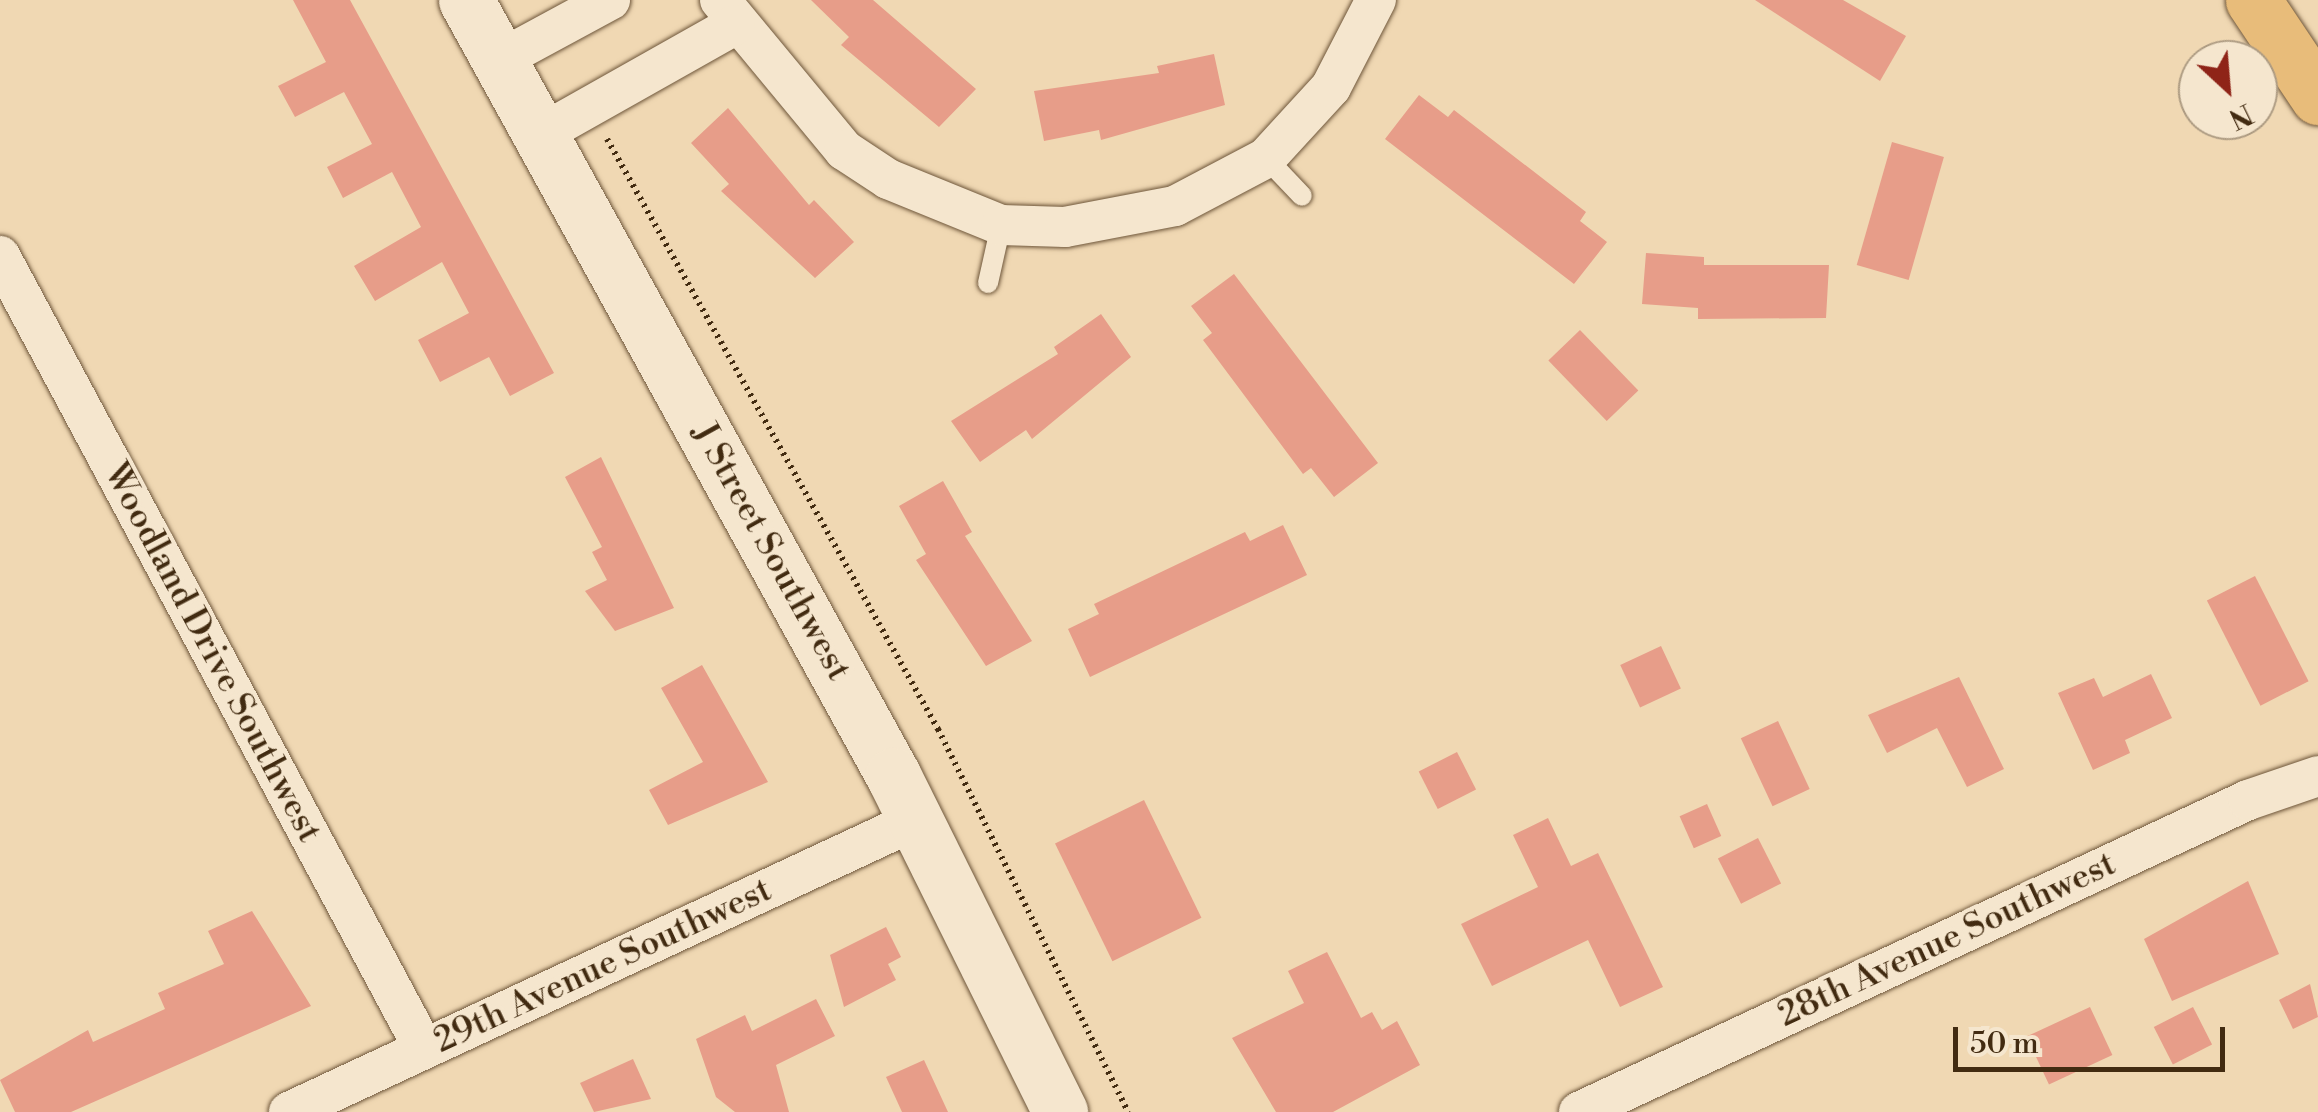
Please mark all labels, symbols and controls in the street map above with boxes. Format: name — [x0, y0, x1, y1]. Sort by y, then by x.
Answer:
north arrow — [2178, 40, 2278, 140]
text: N — [2223, 95, 2258, 136]
street label: J Street Southwest — [683, 416, 859, 688]
street label: Woodland Drive Southwest — [94, 456, 330, 850]
street label: 28th Avenue Southwest — [1772, 843, 2122, 1037]
street label: 29th Avenue Southwest — [428, 869, 778, 1063]
scale bar — [1958, 1007, 2230, 1069]
text: 50 m — [1970, 1025, 2039, 1063]

